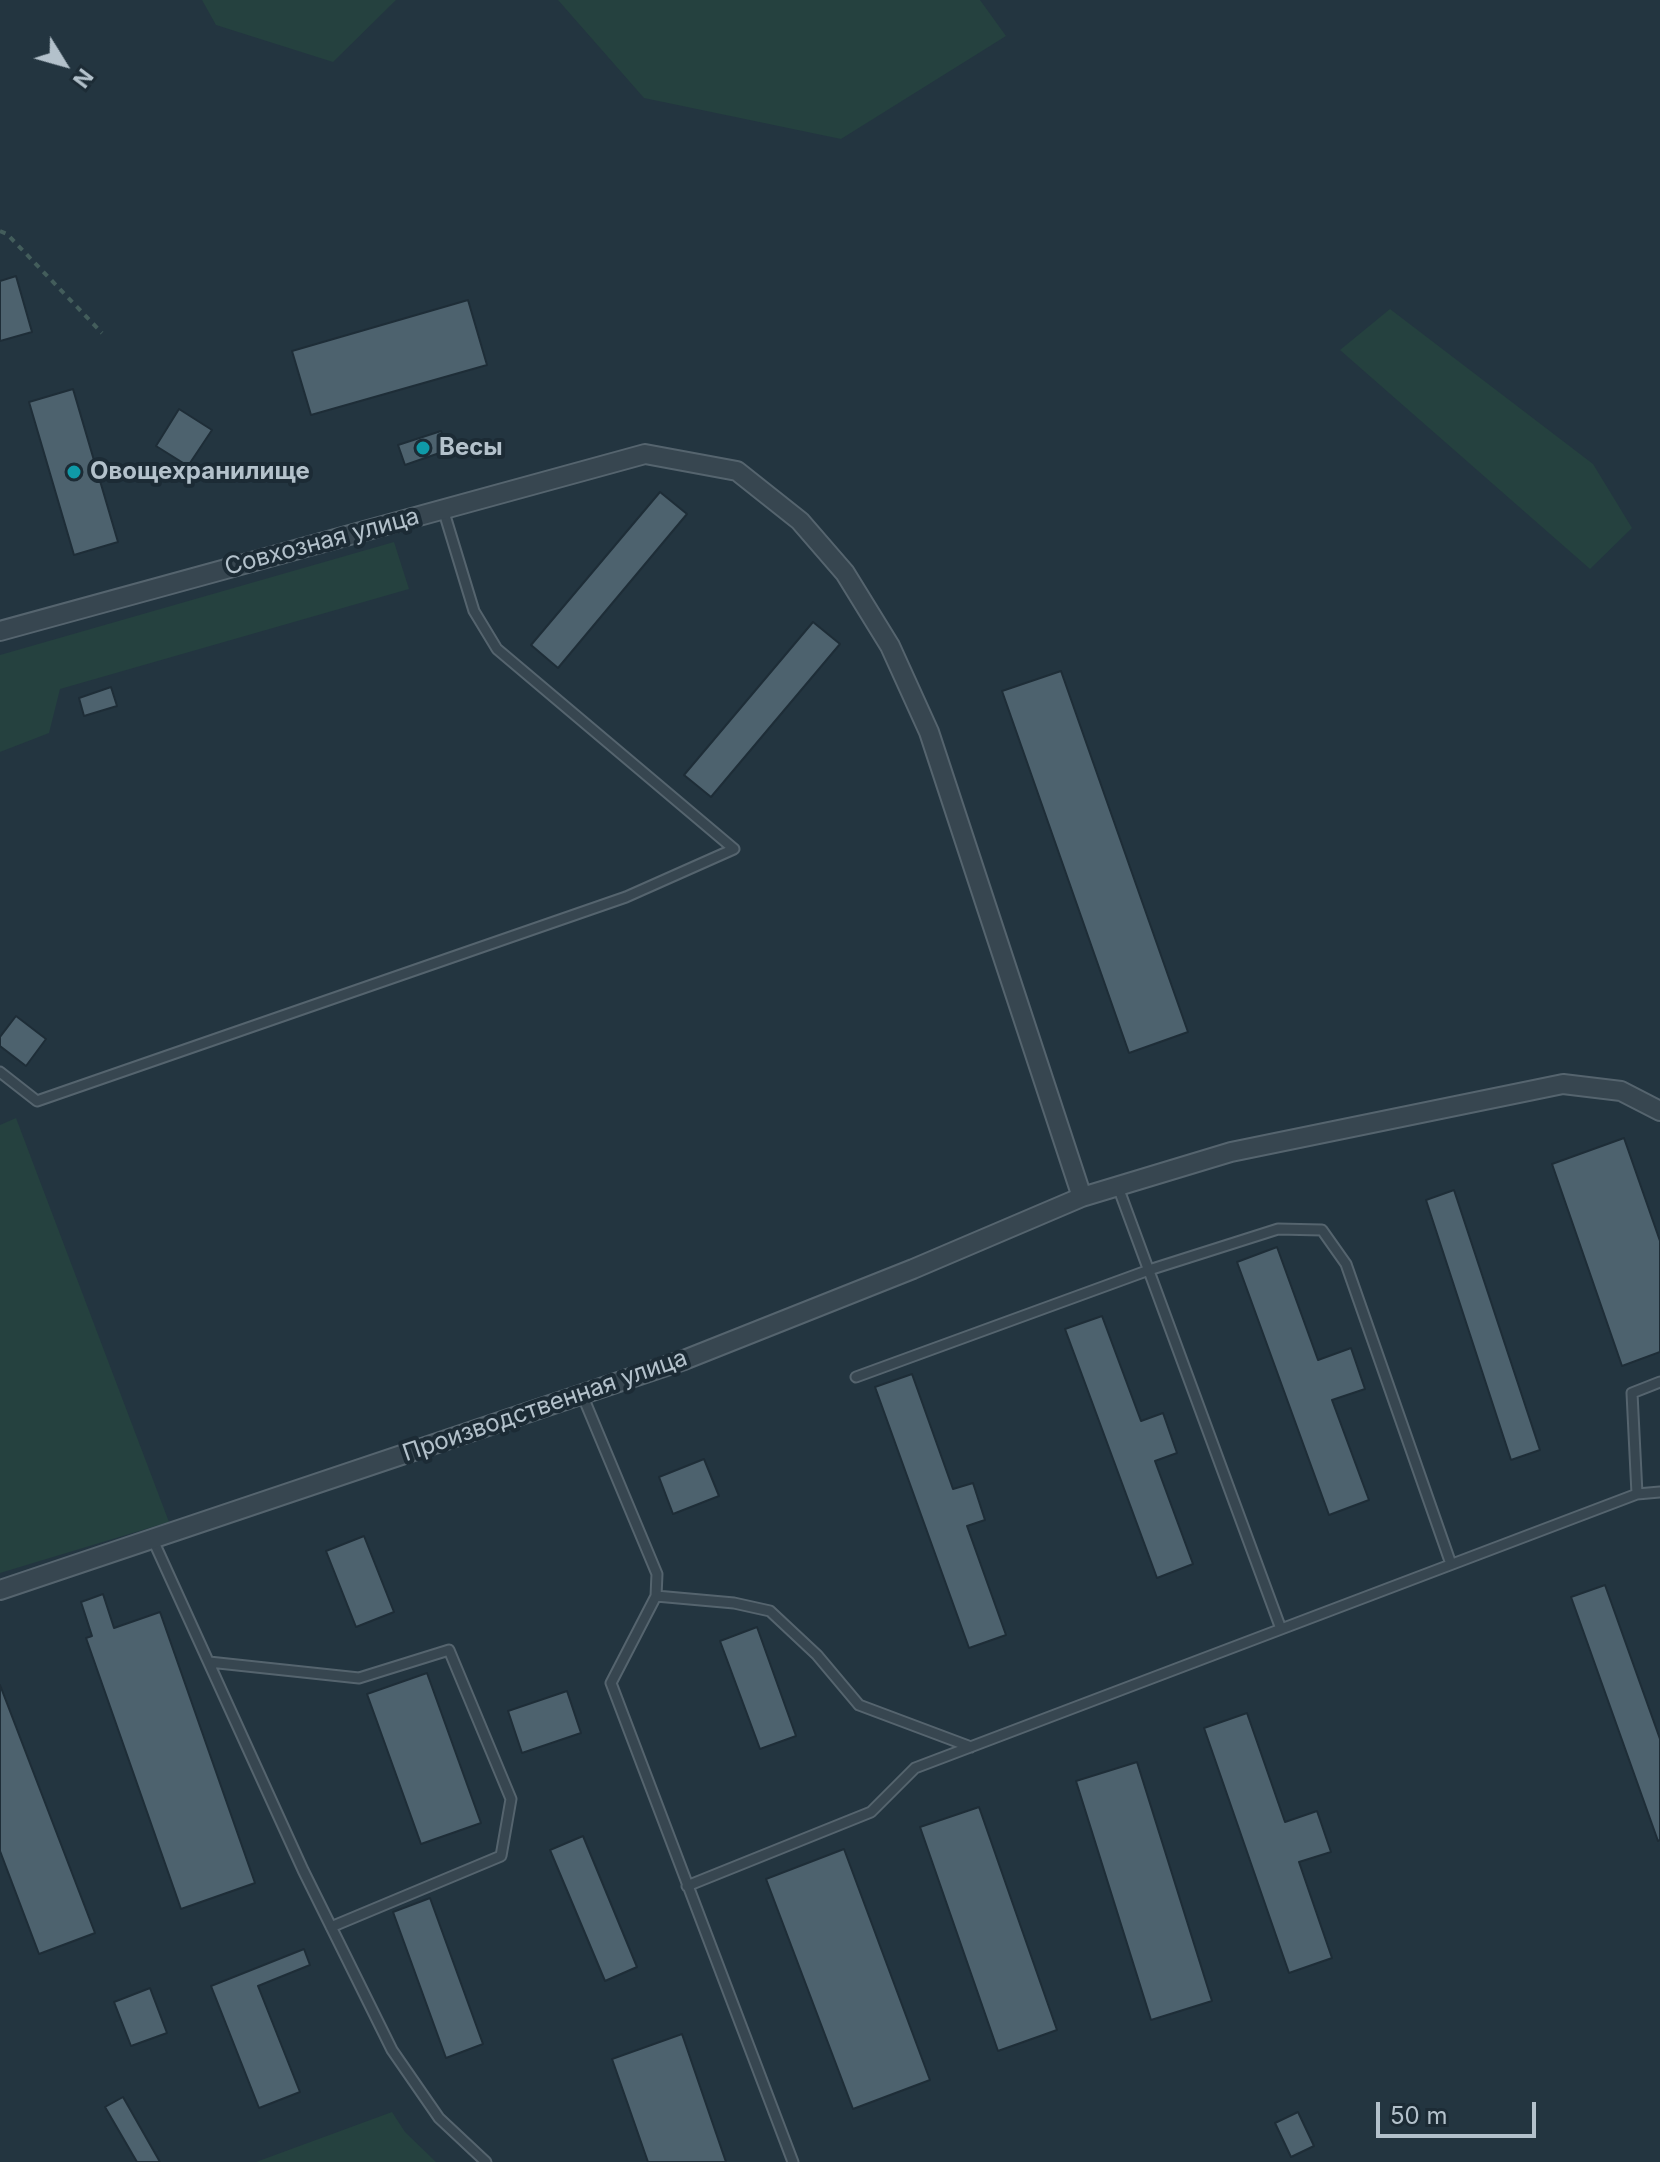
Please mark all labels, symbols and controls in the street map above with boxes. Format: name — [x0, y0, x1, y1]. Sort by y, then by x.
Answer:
north arrow — [24, 24, 104, 104]
text: N — [68, 64, 99, 93]
place label: Весы — [439, 434, 503, 462]
marker: Весы — [414, 439, 432, 457]
place label: Овощехранилище — [90, 458, 310, 486]
marker: Овощехранилище — [65, 463, 83, 481]
street label: Совхозная улица — [222, 502, 422, 582]
street label: Производственная улица — [399, 1344, 691, 1468]
scale bar — [1380, 2086, 1540, 2136]
text: 50 m — [1390, 2101, 1448, 2130]

